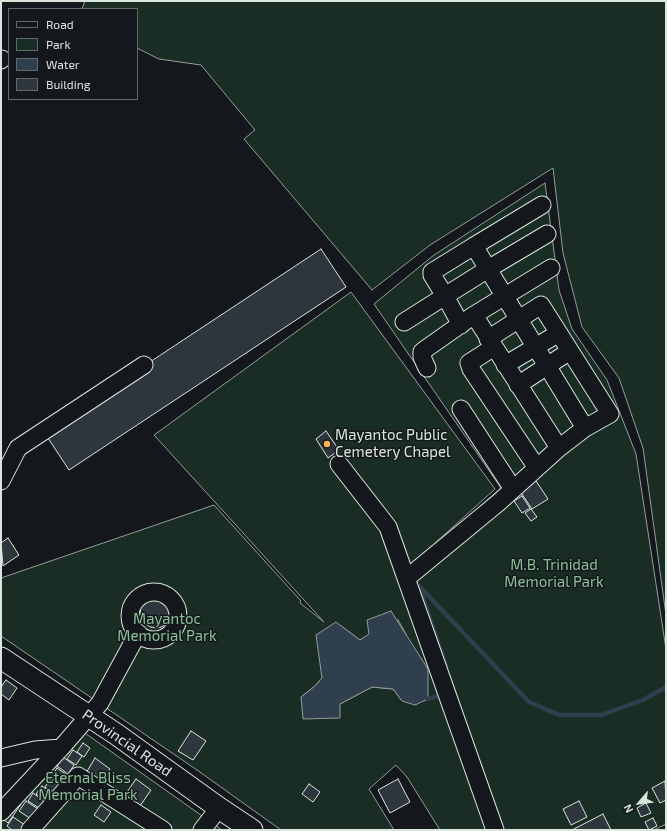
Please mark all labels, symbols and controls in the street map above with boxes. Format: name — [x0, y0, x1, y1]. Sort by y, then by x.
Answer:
legend — [8, 8, 138, 100]
text: Road — [46, 17, 74, 31]
text: Park — [46, 37, 71, 51]
text: Water — [46, 57, 80, 71]
text: Building — [46, 77, 90, 91]
place label: Mayantoc Public Cemetery Chapel — [335, 426, 451, 461]
marker: Mayantoc Public Cemetery Chapel — [322, 439, 332, 449]
park label: M.B. Trinidad Memorial Park — [504, 556, 604, 591]
park label: Mayantoc Memorial Park — [117, 610, 217, 645]
street label: Provincial Road — [79, 705, 175, 781]
park label: Eternal Bliss Memorial Park — [38, 769, 138, 804]
north arrow — [619, 783, 659, 823]
text: N — [620, 802, 636, 815]

